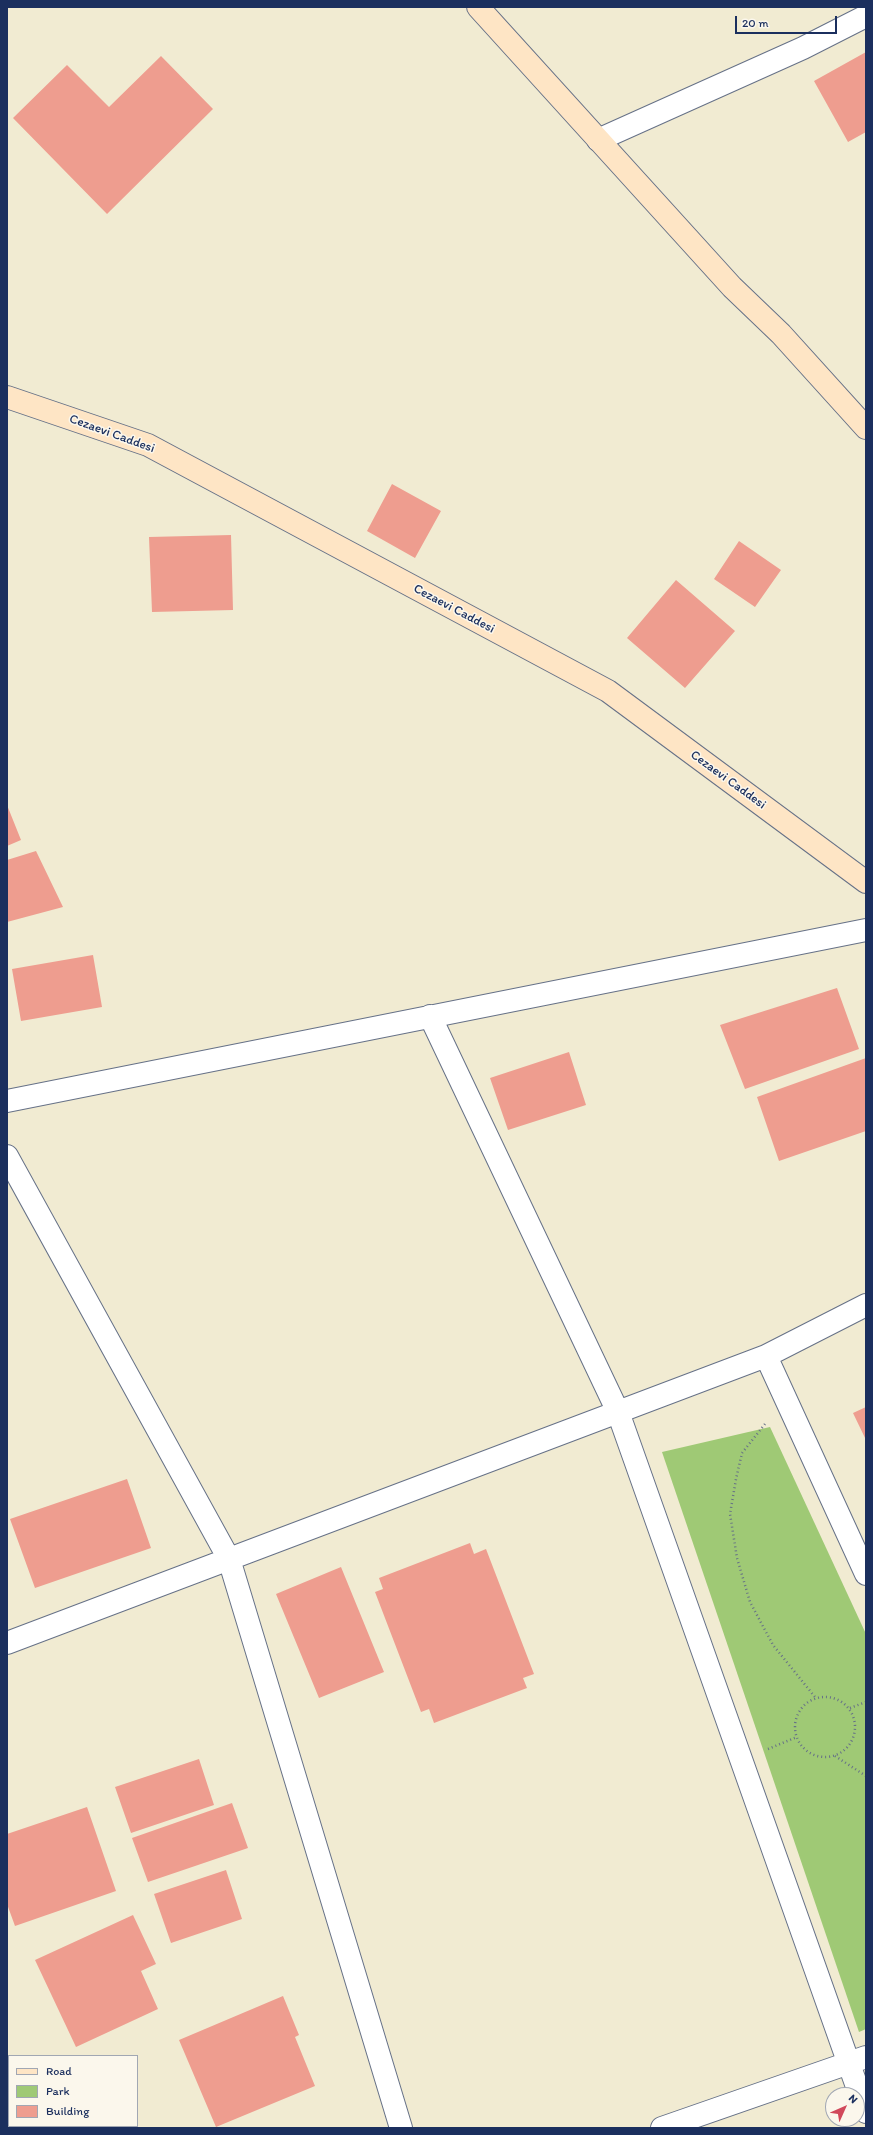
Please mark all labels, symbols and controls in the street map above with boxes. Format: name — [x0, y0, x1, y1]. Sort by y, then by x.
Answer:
scale bar — [737, 8, 839, 34]
text: 20 m — [742, 16, 769, 30]
street label: Cezaevi Caddesi — [67, 411, 157, 457]
street label: Cezaevi Caddesi — [411, 581, 497, 637]
street label: Cezaevi Caddesi — [687, 747, 769, 813]
legend — [8, 2055, 138, 2127]
text: Road — [46, 2064, 72, 2078]
text: Park — [46, 2084, 70, 2098]
north arrow — [825, 2087, 865, 2127]
text: N — [846, 2092, 860, 2106]
text: Building — [46, 2104, 89, 2118]

